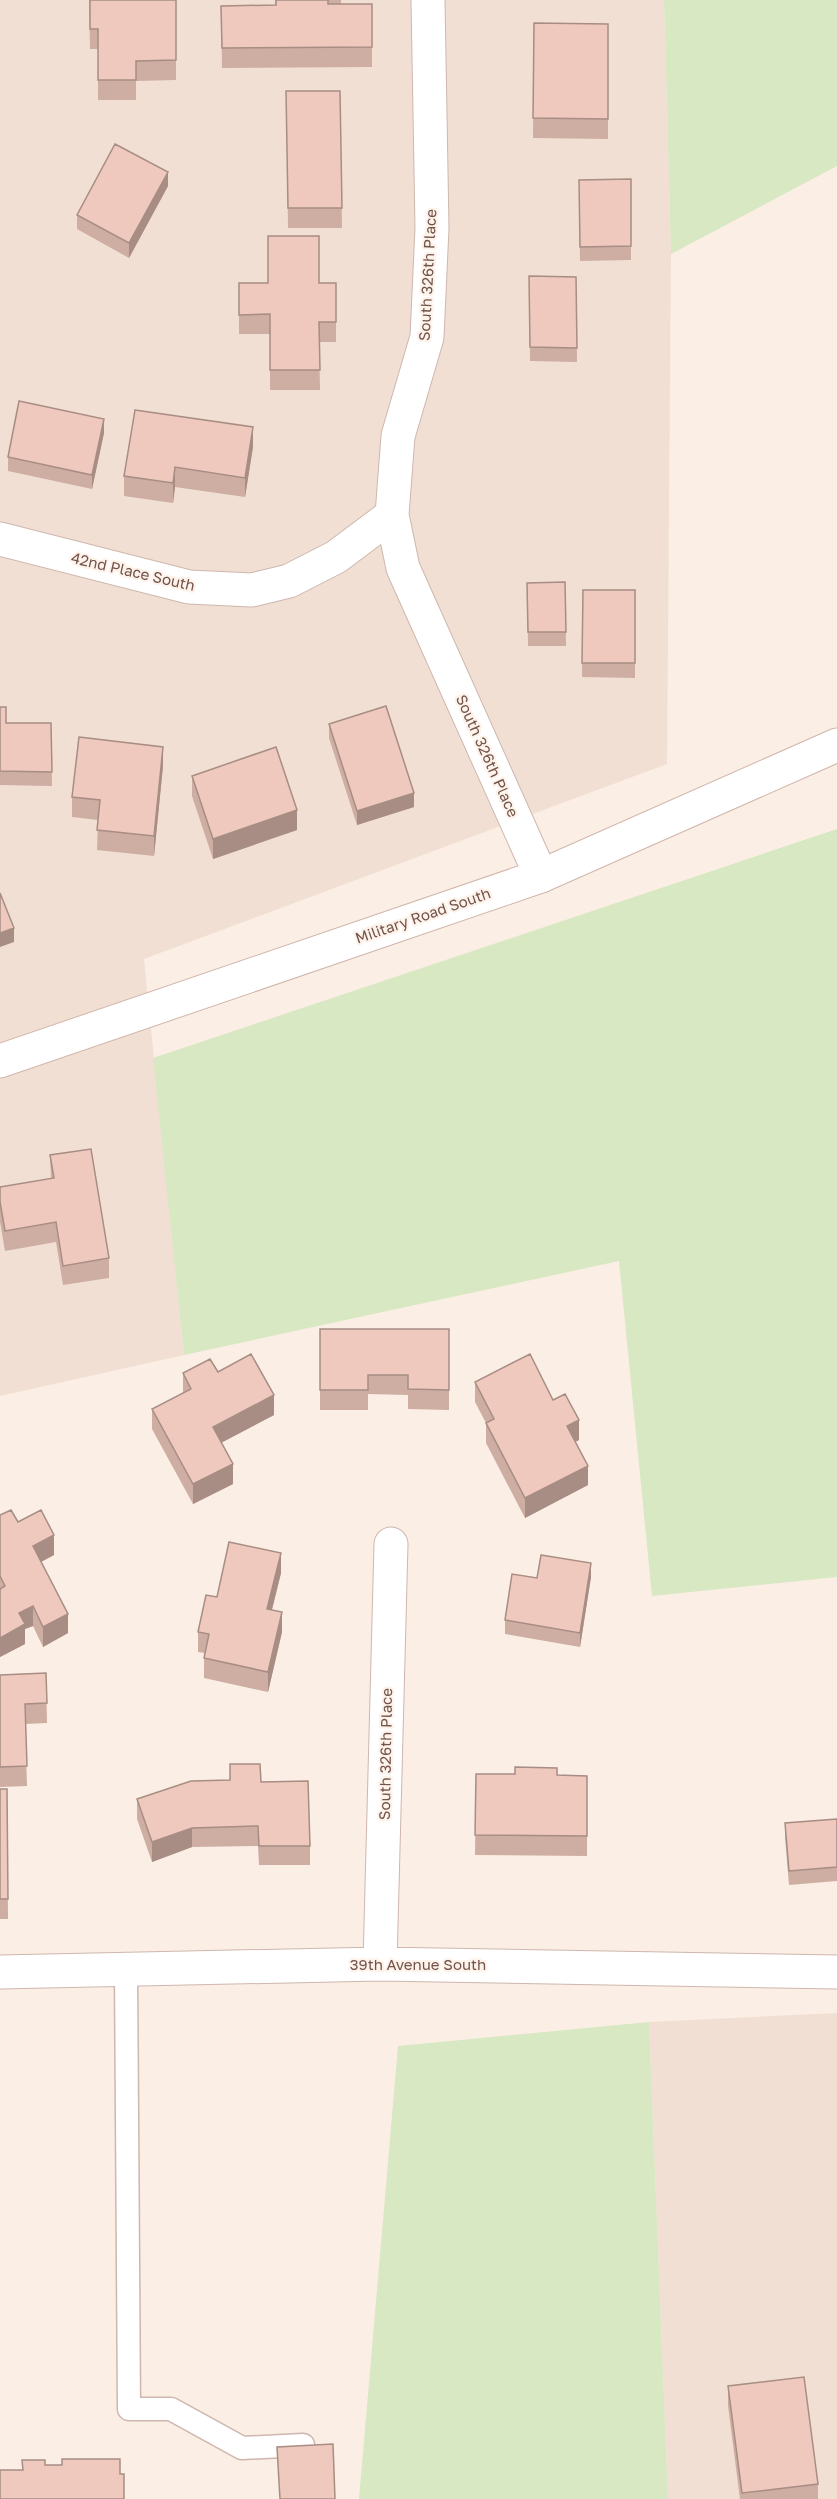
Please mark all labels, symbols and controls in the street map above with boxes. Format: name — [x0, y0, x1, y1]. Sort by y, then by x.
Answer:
street label: South 326th Place — [415, 208, 439, 341]
street label: 42nd Place South — [69, 548, 197, 594]
street label: South 326th Place — [453, 692, 523, 820]
street label: Military Road South — [353, 883, 493, 947]
street label: South 326th Place — [375, 1687, 395, 1820]
street label: 39th Avenue South — [350, 1955, 486, 1973]

